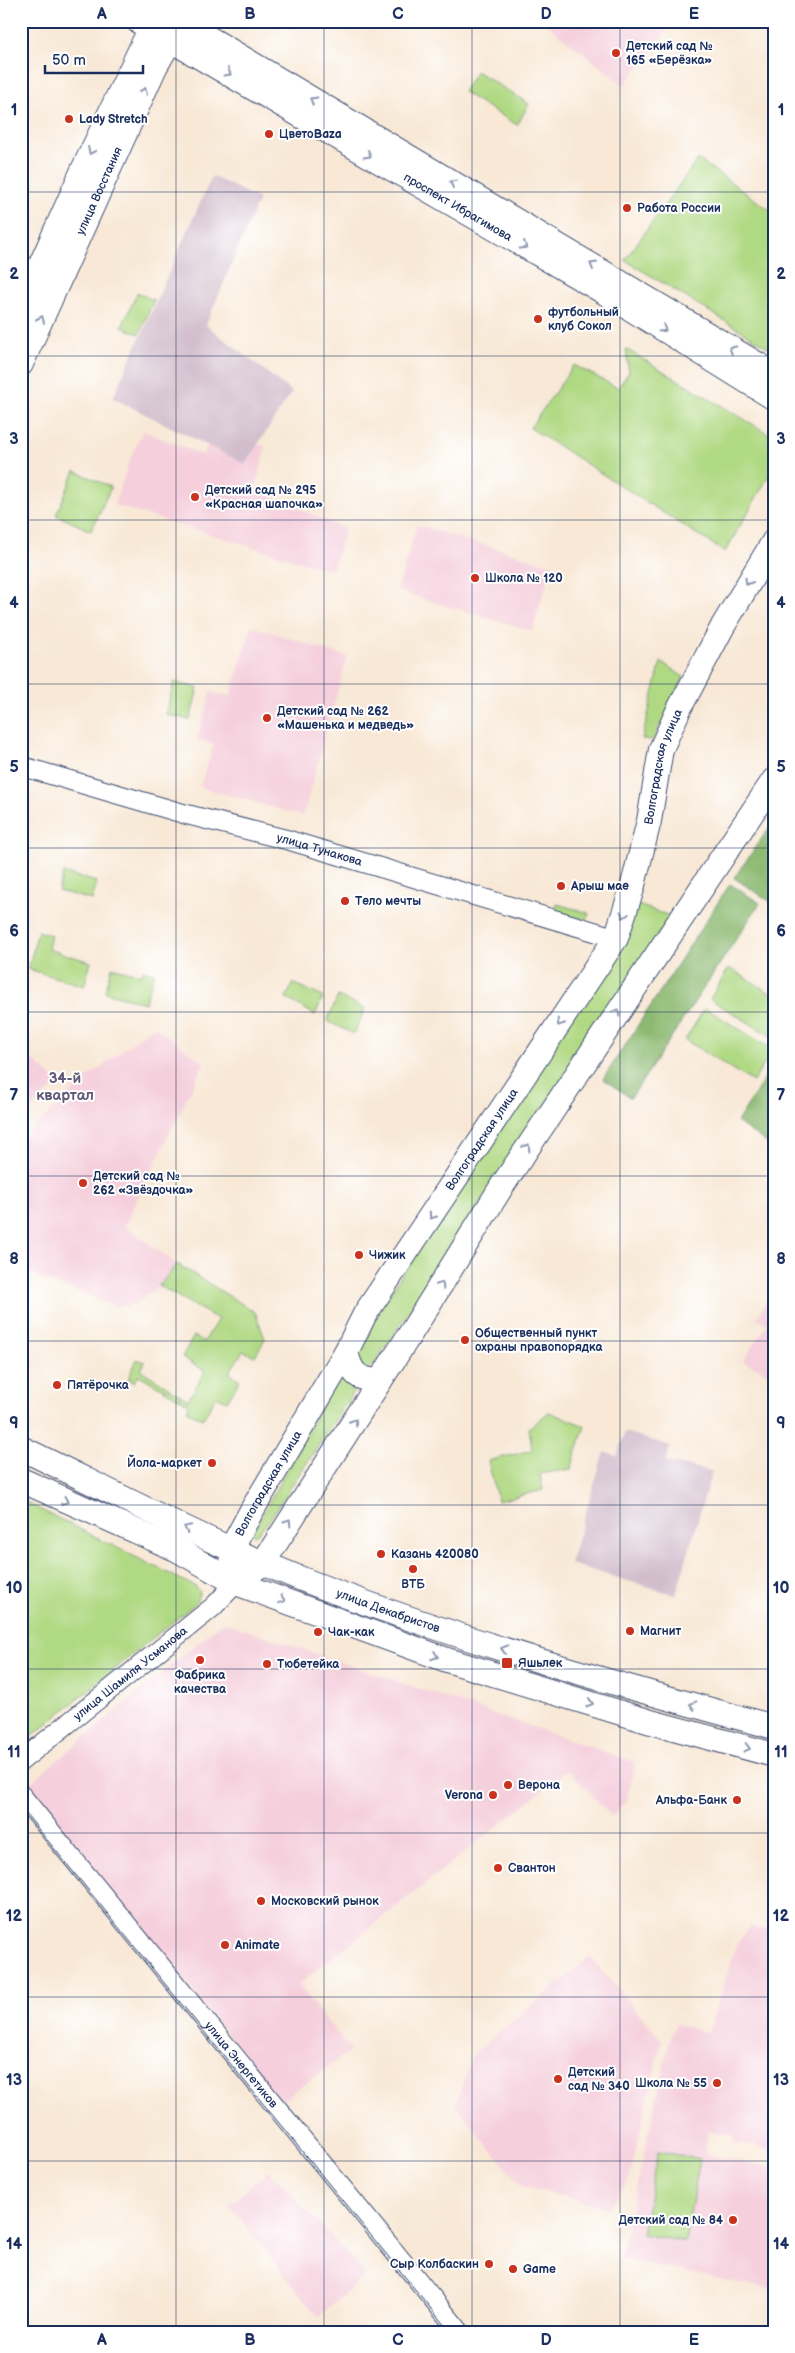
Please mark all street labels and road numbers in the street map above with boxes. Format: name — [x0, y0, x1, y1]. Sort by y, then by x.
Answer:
street label: улица Восстания — [73, 144, 126, 237]
street label: проспект Ибрагимова — [401, 170, 515, 245]
street label: Волгоградская улица — [642, 707, 686, 826]
street label: улица Тунакова — [275, 830, 364, 870]
street label: Волгоградская улица — [443, 1086, 521, 1193]
street label: Волгоградская улица — [232, 1428, 305, 1539]
street label: улица Декабристов — [334, 1586, 442, 1637]
street label: улица Шамиля Усманова — [71, 1624, 191, 1724]
street label: улица Энергетиков — [201, 2018, 281, 2112]

